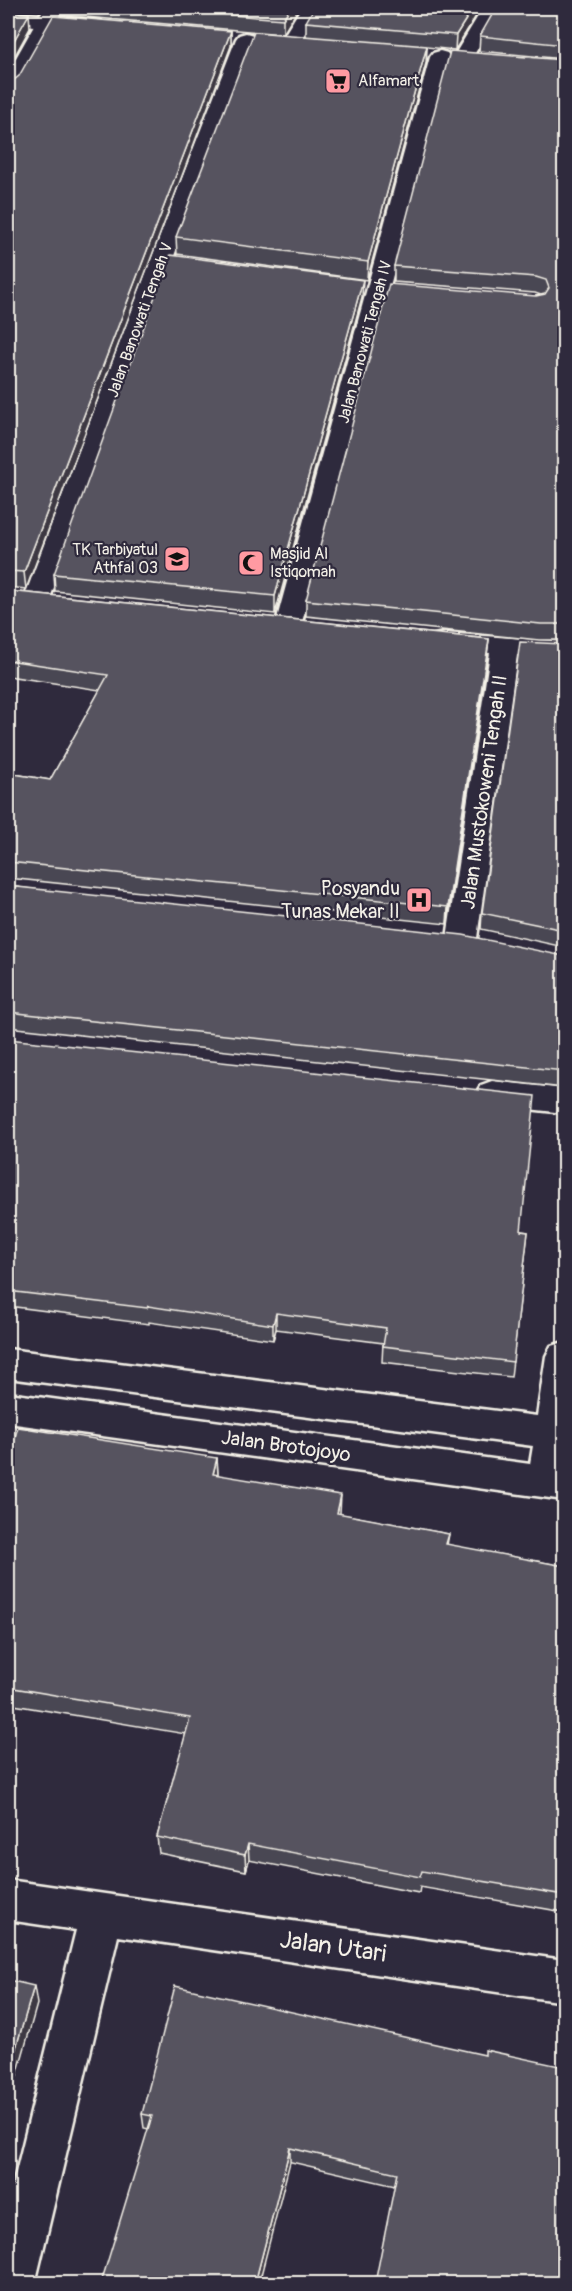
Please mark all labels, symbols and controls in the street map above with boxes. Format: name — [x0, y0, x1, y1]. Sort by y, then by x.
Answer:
supermarket icon: Alfamart — [323, 66, 353, 96]
place label: Alfamart — [358, 71, 420, 91]
street label: Jalan Banowati Tengah V — [103, 240, 177, 400]
street label: Jalan Banowati Tengah IV — [334, 258, 396, 426]
place label: TK Tarbiyatul Athfal 03 — [72, 540, 158, 578]
school or university icon: TK Tarbiyatul Athfal 03 — [162, 544, 192, 574]
place label: Masjid Al Istiqomah — [270, 544, 336, 582]
mosque icon: Masjid Al Istiqomah — [236, 548, 266, 578]
street label: Jalan Mustokoweni Tengah II — [455, 673, 513, 911]
place label: Posyandu Tunas Mekar II — [281, 876, 400, 924]
hospital icon: Posyandu Tunas Mekar II — [404, 885, 434, 915]
street label: Jalan Brotojoyo — [220, 1425, 352, 1467]
street label: Jalan Utari — [278, 1925, 388, 1969]

